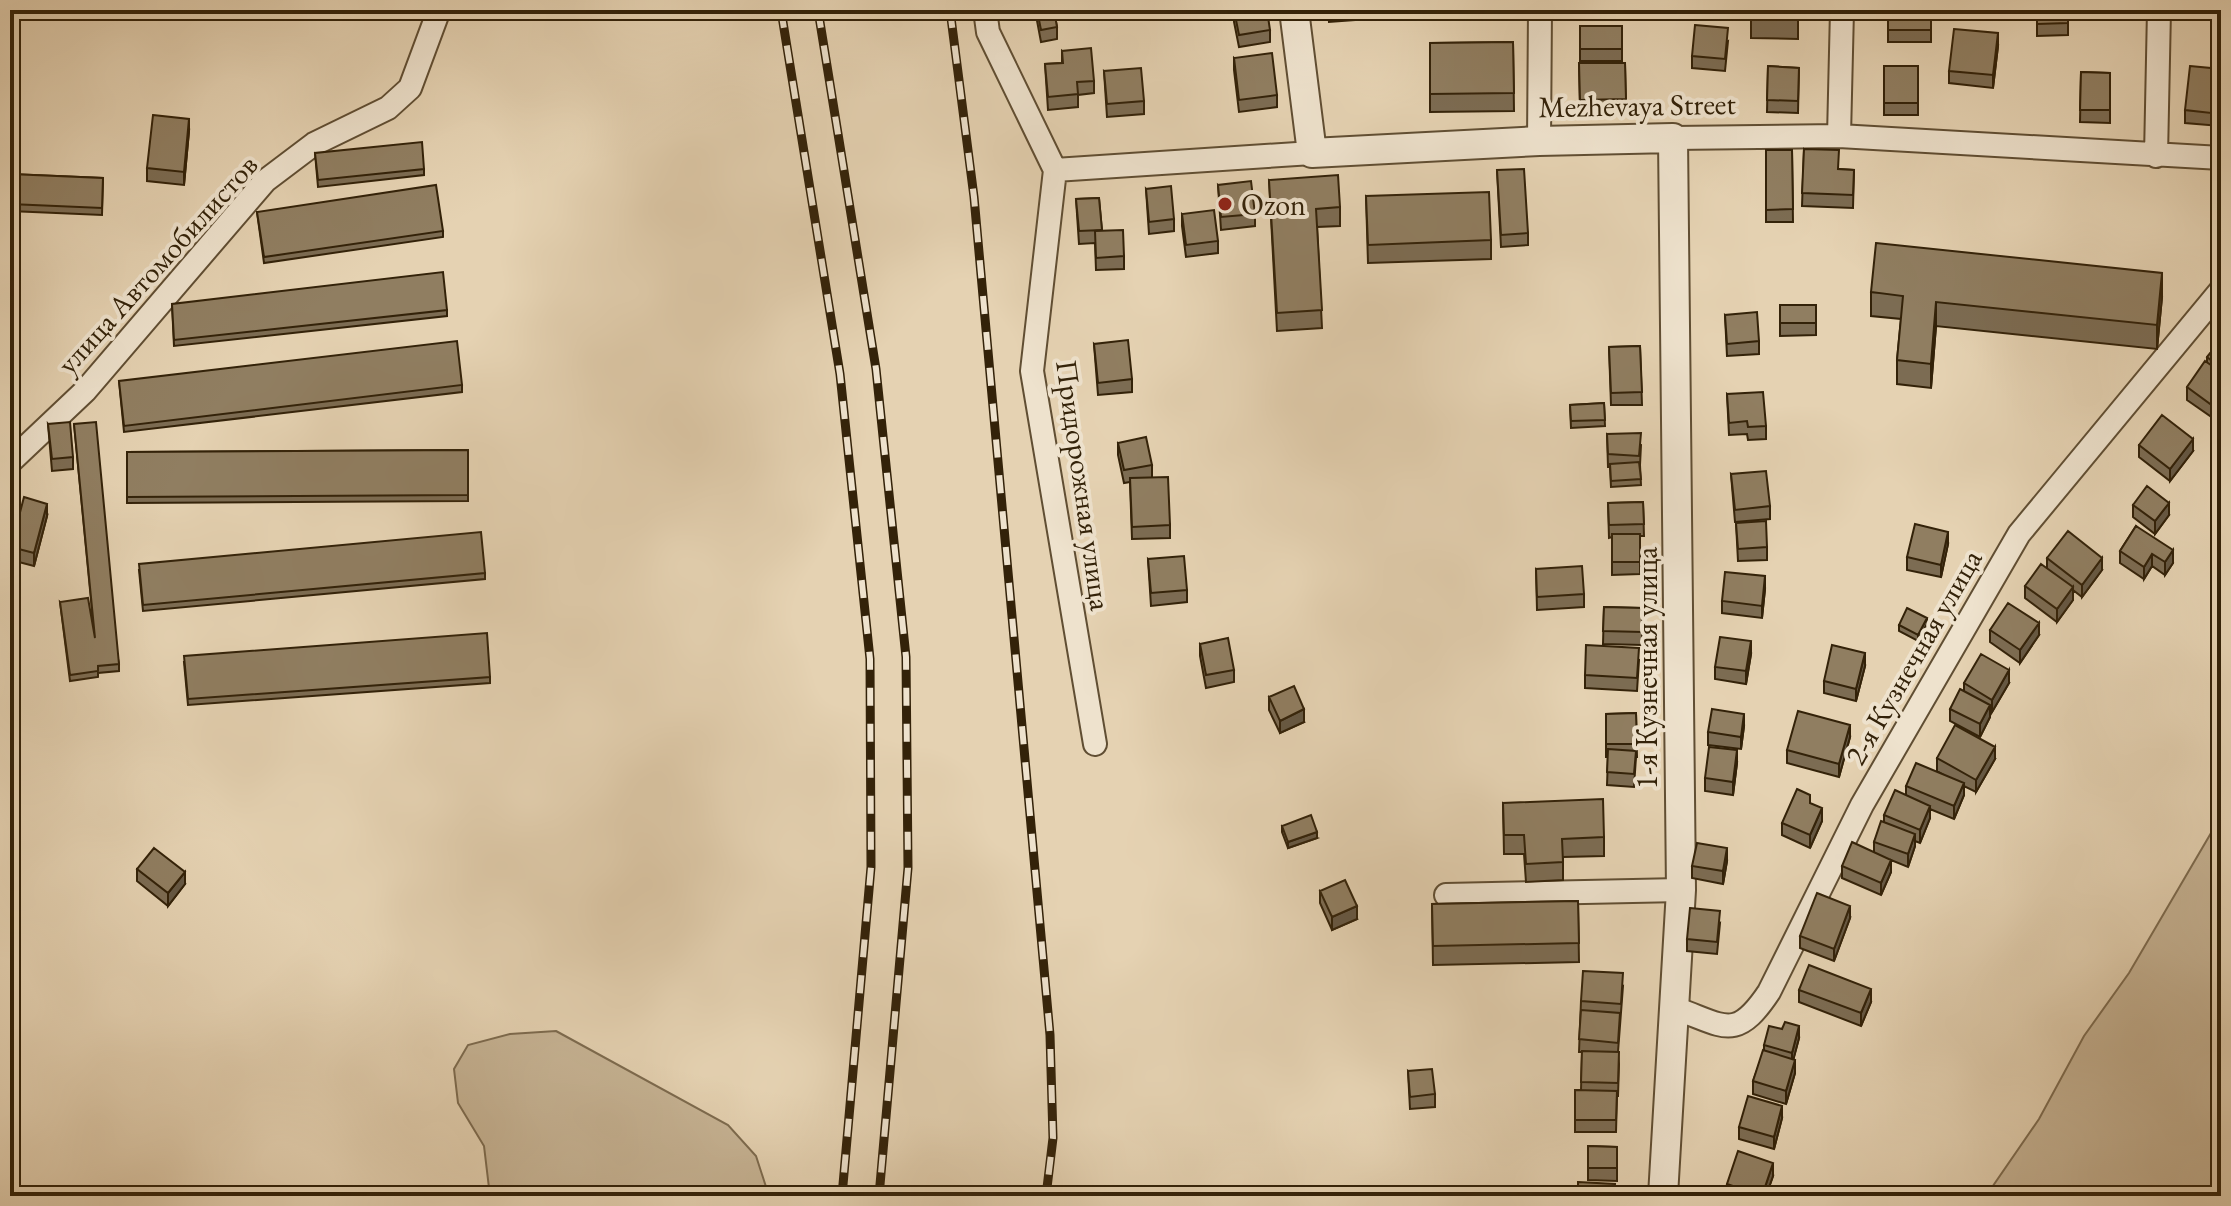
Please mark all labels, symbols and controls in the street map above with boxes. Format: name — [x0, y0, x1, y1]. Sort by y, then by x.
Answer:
street label: Mezhevaya Street — [1538, 84, 1737, 126]
street label: улица Автомобилистов — [48, 146, 266, 382]
place label: Ozon — [1241, 185, 1306, 224]
marker: Ozon — [1216, 195, 1234, 213]
street label: Придорожная улица — [1047, 357, 1121, 613]
street label: 2-я Кузнечная улица — [1835, 542, 1991, 772]
street label: 1-я Кузнечная улица — [1627, 547, 1666, 789]

